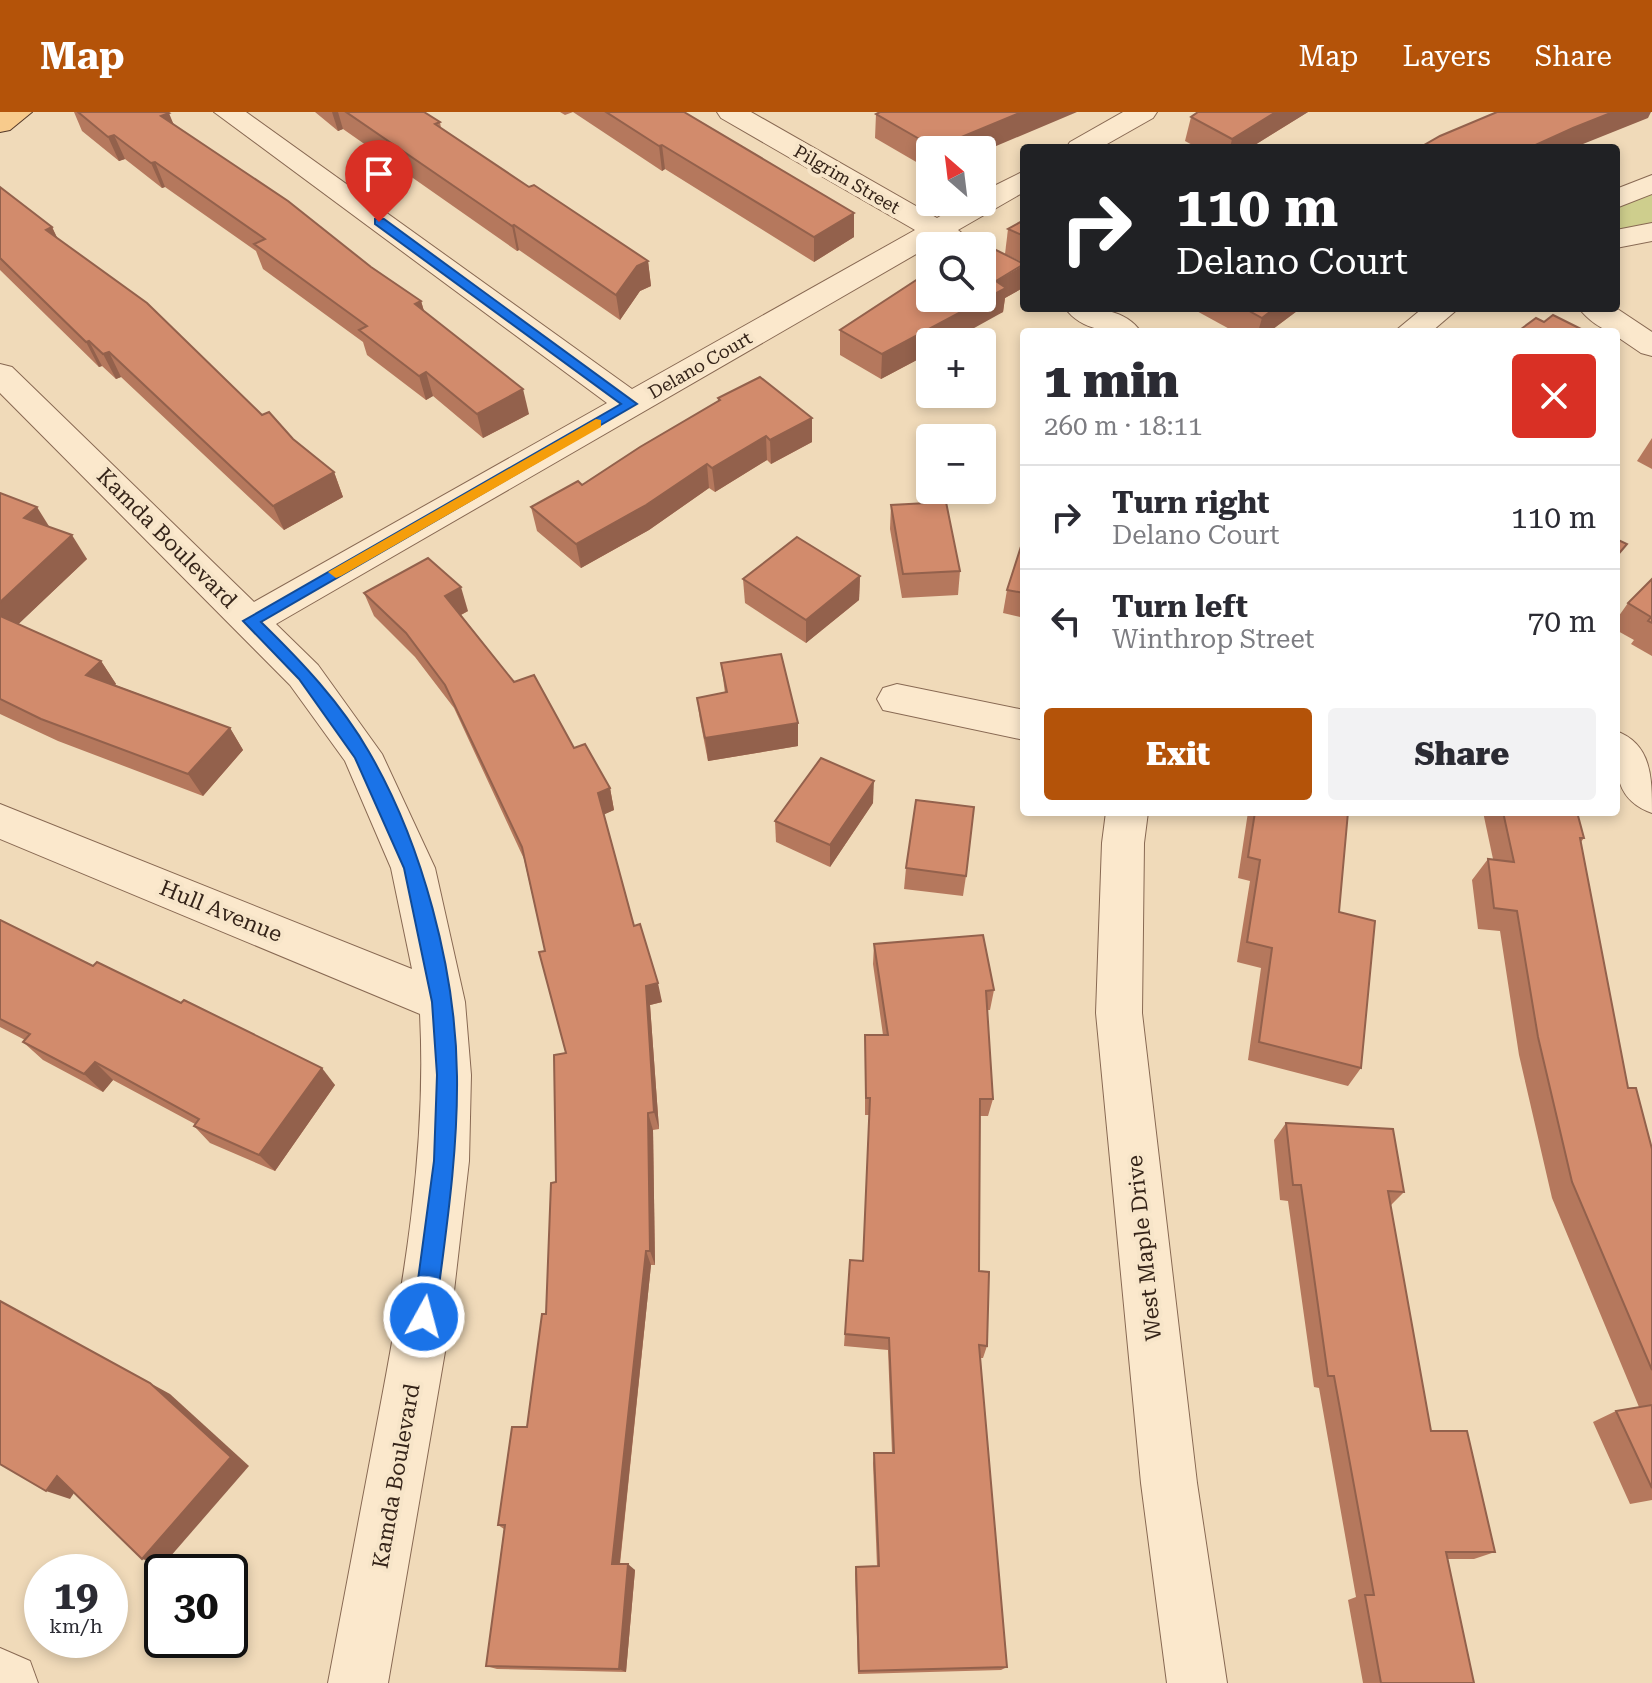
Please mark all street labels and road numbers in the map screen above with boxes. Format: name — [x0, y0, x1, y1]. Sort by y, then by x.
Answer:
street label: Pilgrim Street — [790, 140, 904, 218]
street label: Delano Court — [645, 327, 756, 403]
street label: Kamda Boulevard — [92, 463, 242, 613]
street label: Hull Avenue — [156, 875, 286, 947]
street label: West Maple Drive — [1122, 1154, 1166, 1342]
street label: Kamda Boulevard — [367, 1382, 425, 1570]

